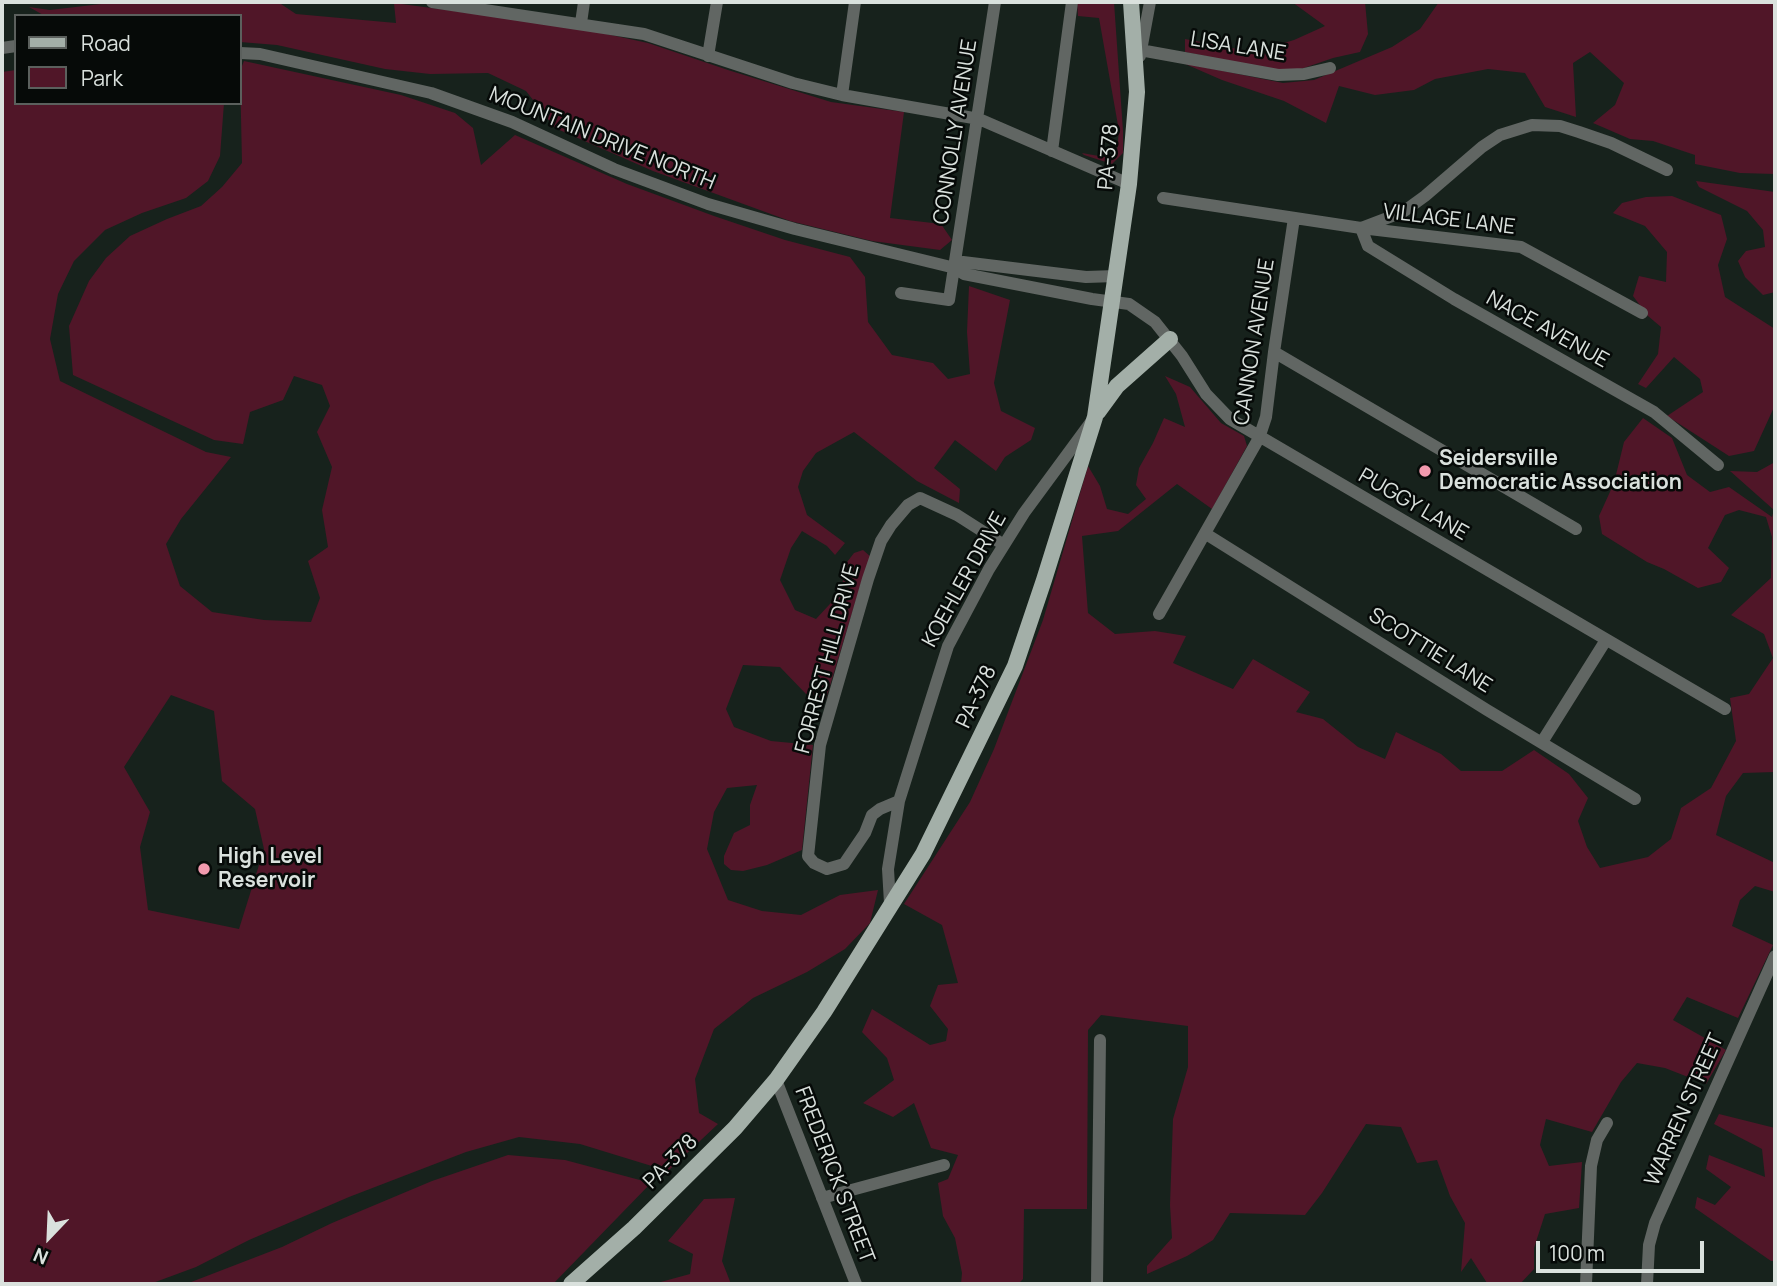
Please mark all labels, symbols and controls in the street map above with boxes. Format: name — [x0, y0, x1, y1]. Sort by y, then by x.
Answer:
legend — [14, 14, 242, 105]
street label: LISA LANE — [1188, 27, 1288, 67]
text: Road — [81, 29, 131, 57]
street label: CONNOLLY AVENUE — [929, 38, 983, 226]
text: Park — [81, 64, 123, 92]
street label: MOUNTAIN DRIVE NORTH — [485, 82, 719, 196]
street label: PA-378 — [1094, 123, 1124, 191]
street label: VILLAGE LANE — [1381, 199, 1517, 241]
street label: CANNON AVENUE — [1229, 257, 1281, 427]
street label: NACE AVENUE — [1481, 286, 1613, 374]
place label: Seidersville Democratic Association — [1439, 446, 1682, 496]
street label: PUGGY LANE — [1354, 463, 1472, 547]
marker: Seidersville Democratic Association — [1417, 463, 1433, 479]
street label: KOEHLER DRIVE — [918, 508, 1012, 652]
street label: FORREST HILL DRIVE — [791, 561, 865, 757]
street label: SCOTTIE LANE — [1364, 603, 1496, 699]
street label: PA-378 — [952, 662, 1002, 732]
place label: High Level Reservoir — [218, 844, 322, 894]
marker: High Level Reservoir — [196, 861, 212, 877]
street label: WARREN STREET — [1640, 1030, 1730, 1190]
street label: FREDERICK STREET — [789, 1083, 879, 1267]
street label: PA-378 — [639, 1130, 703, 1194]
north arrow — [14, 1202, 84, 1272]
scale bar — [1539, 1226, 1707, 1270]
text: 100 m — [1549, 1239, 1605, 1267]
text: N — [29, 1242, 52, 1271]

